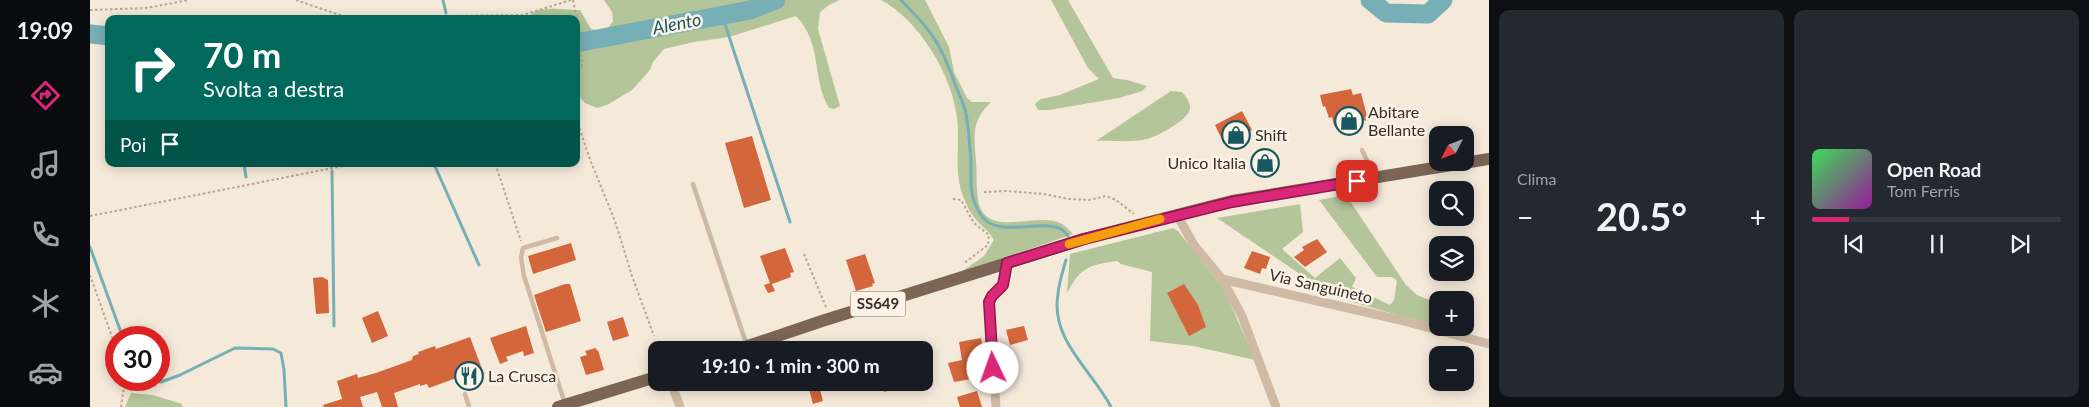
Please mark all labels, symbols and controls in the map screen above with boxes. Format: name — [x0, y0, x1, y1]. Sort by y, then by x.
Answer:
water label: Alento — [650, 8, 703, 39]
text: 19:09 — [17, 17, 73, 44]
text: 70 m — [203, 33, 281, 75]
icon: right — [120, 35, 185, 100]
text: Svolta a destra — [203, 75, 344, 102]
icon: directions — [28, 78, 63, 113]
place label: Abitare Bellante — [1368, 102, 1425, 139]
shop icon: Abitare Bellante — [1334, 106, 1364, 136]
shop icon: Shift — [1221, 120, 1251, 150]
place label: Shift — [1255, 125, 1287, 144]
north arrow — [1429, 126, 1474, 171]
map controls — [1429, 126, 1474, 391]
icon: arrive — [156, 130, 184, 158]
text: Poi — [120, 133, 146, 156]
icon: music — [28, 147, 63, 182]
shop icon: Unico Italia — [1250, 148, 1280, 178]
place label: Unico Italia — [1168, 153, 1246, 172]
text: Open Road — [1887, 158, 1981, 181]
pin — [1336, 160, 1378, 202]
icon: arrive — [1343, 167, 1371, 195]
text: Clima — [1517, 169, 1556, 188]
button: search — [1429, 181, 1474, 226]
text: Tom Ferris — [1887, 181, 1960, 200]
text: 20.5° — [1596, 193, 1687, 239]
text: − — [1517, 200, 1533, 234]
text: + — [1750, 200, 1766, 234]
icon: phone — [28, 217, 63, 252]
icon: previous — [1840, 230, 1868, 258]
icon: pause — [1923, 230, 1951, 258]
icon: next — [2006, 230, 2034, 258]
button: layers — [1429, 236, 1474, 281]
street label: Via Sanguineto — [1268, 264, 1375, 307]
icon: climate — [28, 286, 63, 321]
button: + — [1429, 291, 1474, 336]
road number: SS649 — [850, 292, 906, 316]
speed limit sign: 30 — [105, 326, 170, 391]
position arrow — [966, 341, 1018, 393]
button: − — [1429, 346, 1474, 391]
text: 19:10 · 1 min · 300 m — [701, 354, 880, 377]
icon: car — [28, 355, 63, 390]
restaurant icon: La Crusca — [454, 361, 484, 391]
place label: La Crusca — [488, 366, 556, 385]

